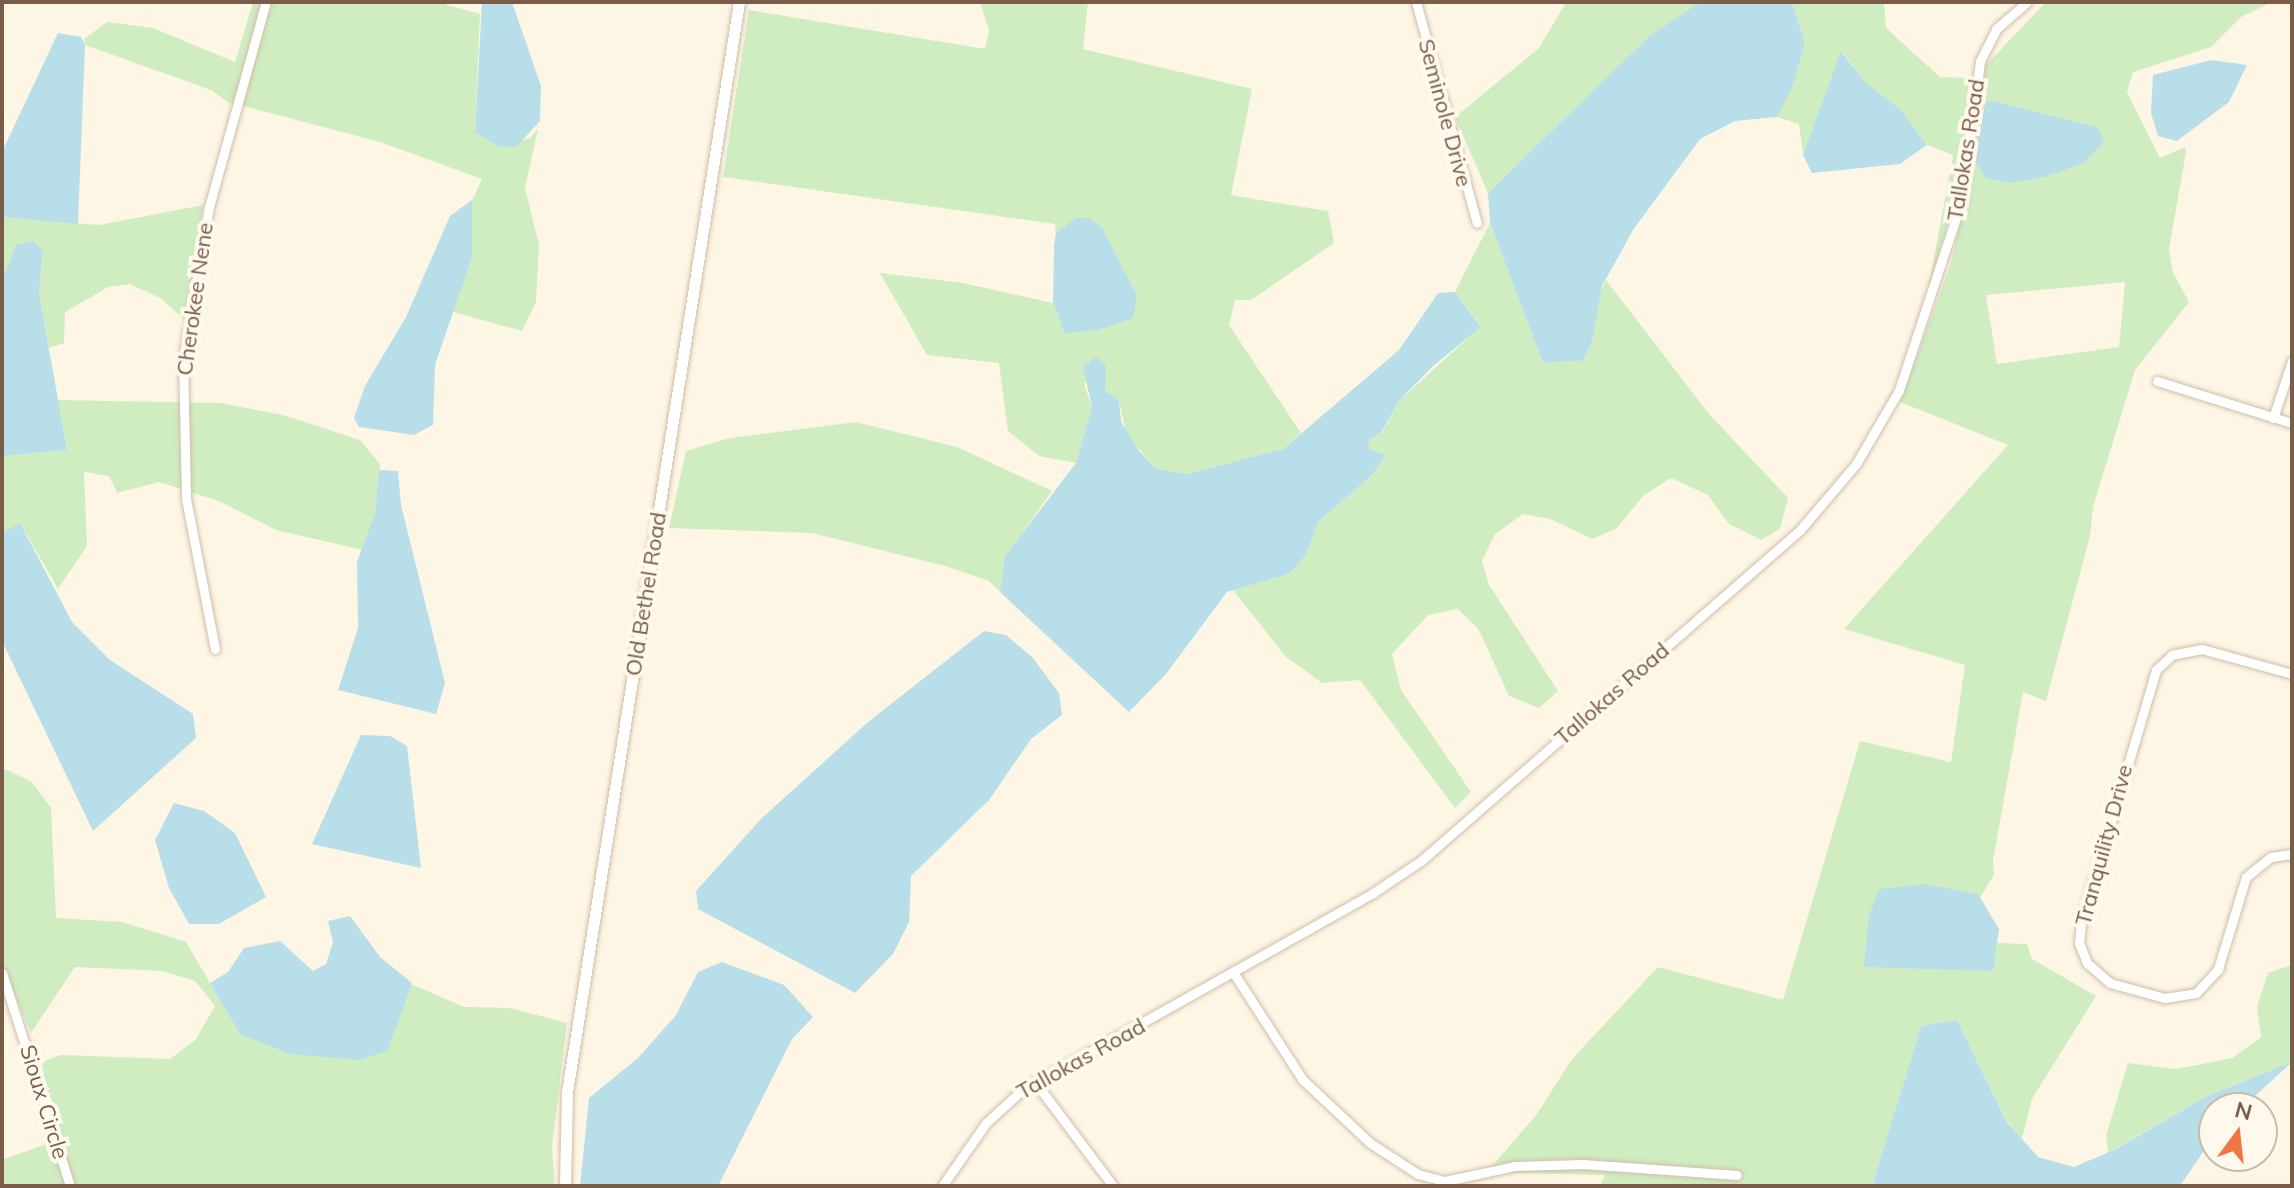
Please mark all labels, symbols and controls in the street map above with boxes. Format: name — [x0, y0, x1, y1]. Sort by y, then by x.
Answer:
street label: Seminole Drive — [1413, 36, 1477, 190]
street label: Tallokas Road — [1942, 77, 1990, 223]
street label: Cherokee Nene — [171, 221, 219, 377]
street label: Old Bethel Road — [620, 510, 672, 678]
street label: Tallokas Road — [1549, 637, 1675, 751]
street label: Tranquility Drive — [2070, 762, 2138, 928]
street label: Tallokas Road — [1012, 1013, 1150, 1105]
street label: Sioux Circle — [14, 1042, 74, 1162]
north arrow — [2198, 1092, 2278, 1172]
text: N — [2232, 1095, 2255, 1126]

